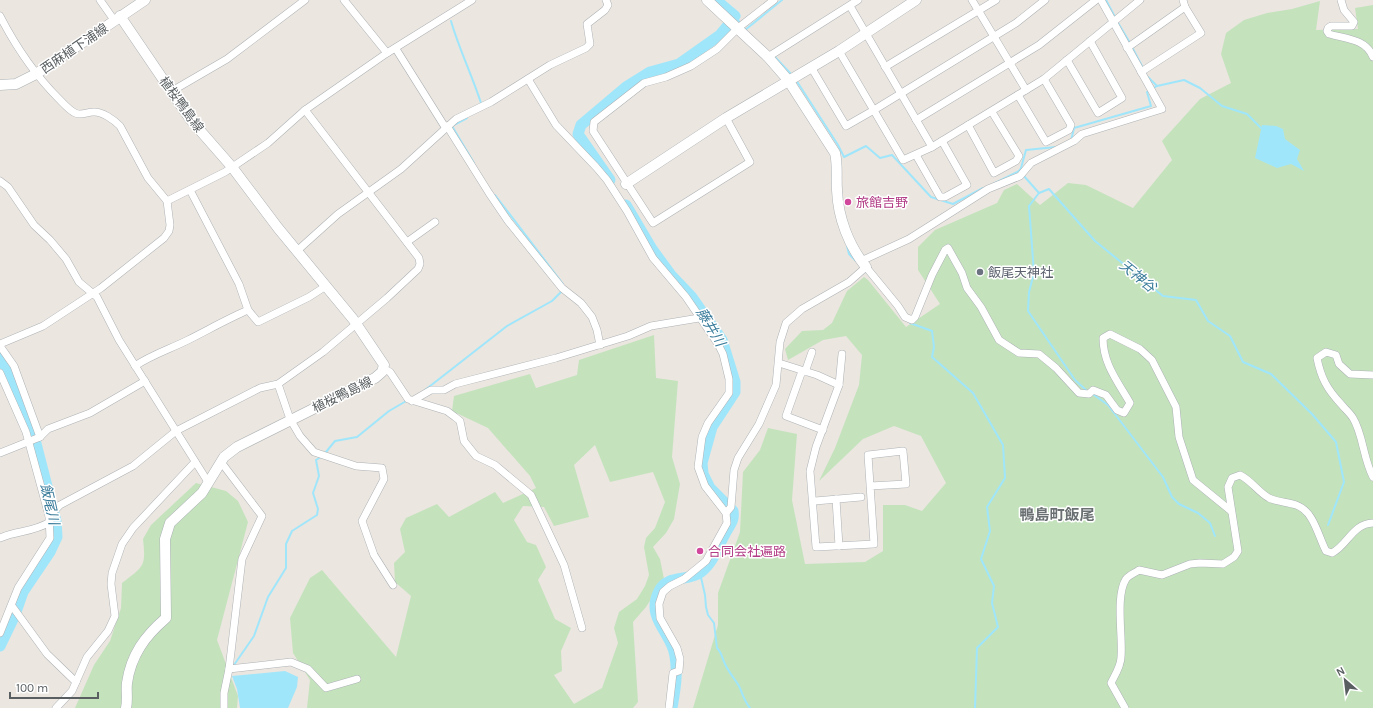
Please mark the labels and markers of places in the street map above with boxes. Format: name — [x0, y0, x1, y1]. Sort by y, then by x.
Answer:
place label: 旅館吉野 — [856, 195, 908, 210]
marker: 旅館吉野 — [843, 197, 853, 207]
place label: 飯尾天神社 — [988, 265, 1053, 280]
marker: 飯尾天神社 — [975, 267, 985, 277]
place label: 合同会社遍路 — [708, 544, 786, 559]
marker: 合同会社遍路 — [695, 546, 705, 556]

